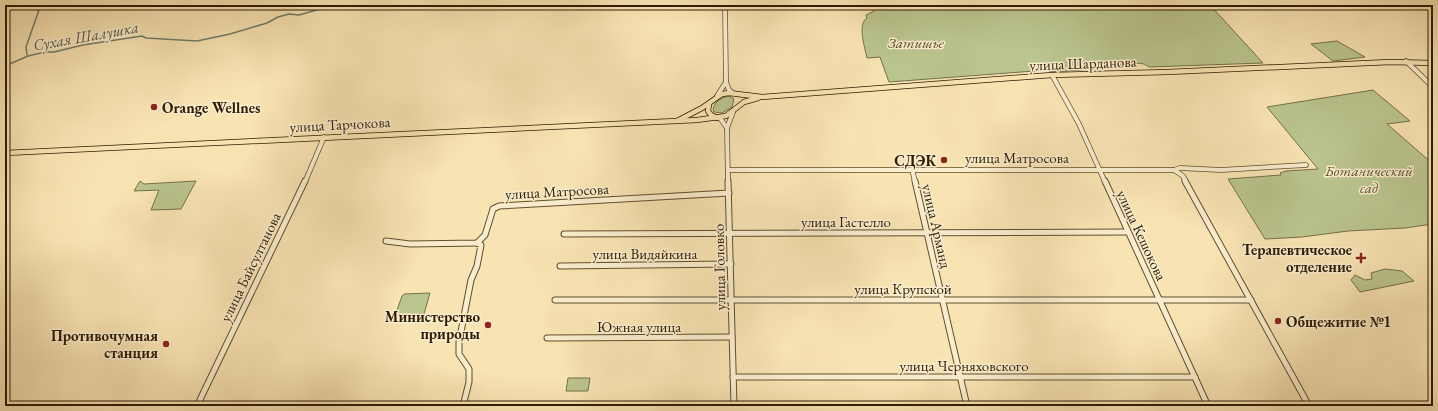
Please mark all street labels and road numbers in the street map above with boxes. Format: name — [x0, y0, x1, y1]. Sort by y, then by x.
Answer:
street label: улица Шарданова — [1029, 52, 1137, 74]
street label: улица Тарчокова — [289, 112, 391, 136]
street label: улица Матросова — [965, 148, 1069, 167]
street label: улица Матросова — [504, 179, 610, 203]
street label: улица Арманд — [918, 182, 956, 270]
street label: улица Кешокова — [1113, 187, 1171, 283]
street label: улица Байсултанова — [215, 209, 285, 325]
street label: улица Гастелло — [801, 212, 891, 231]
street label: улица Головко — [709, 223, 729, 311]
street label: улица Видяйкина — [592, 244, 698, 263]
street label: улица Крупской — [854, 279, 952, 298]
street label: Южная улица — [597, 317, 681, 336]
street label: улица Черняховского — [899, 356, 1029, 375]

